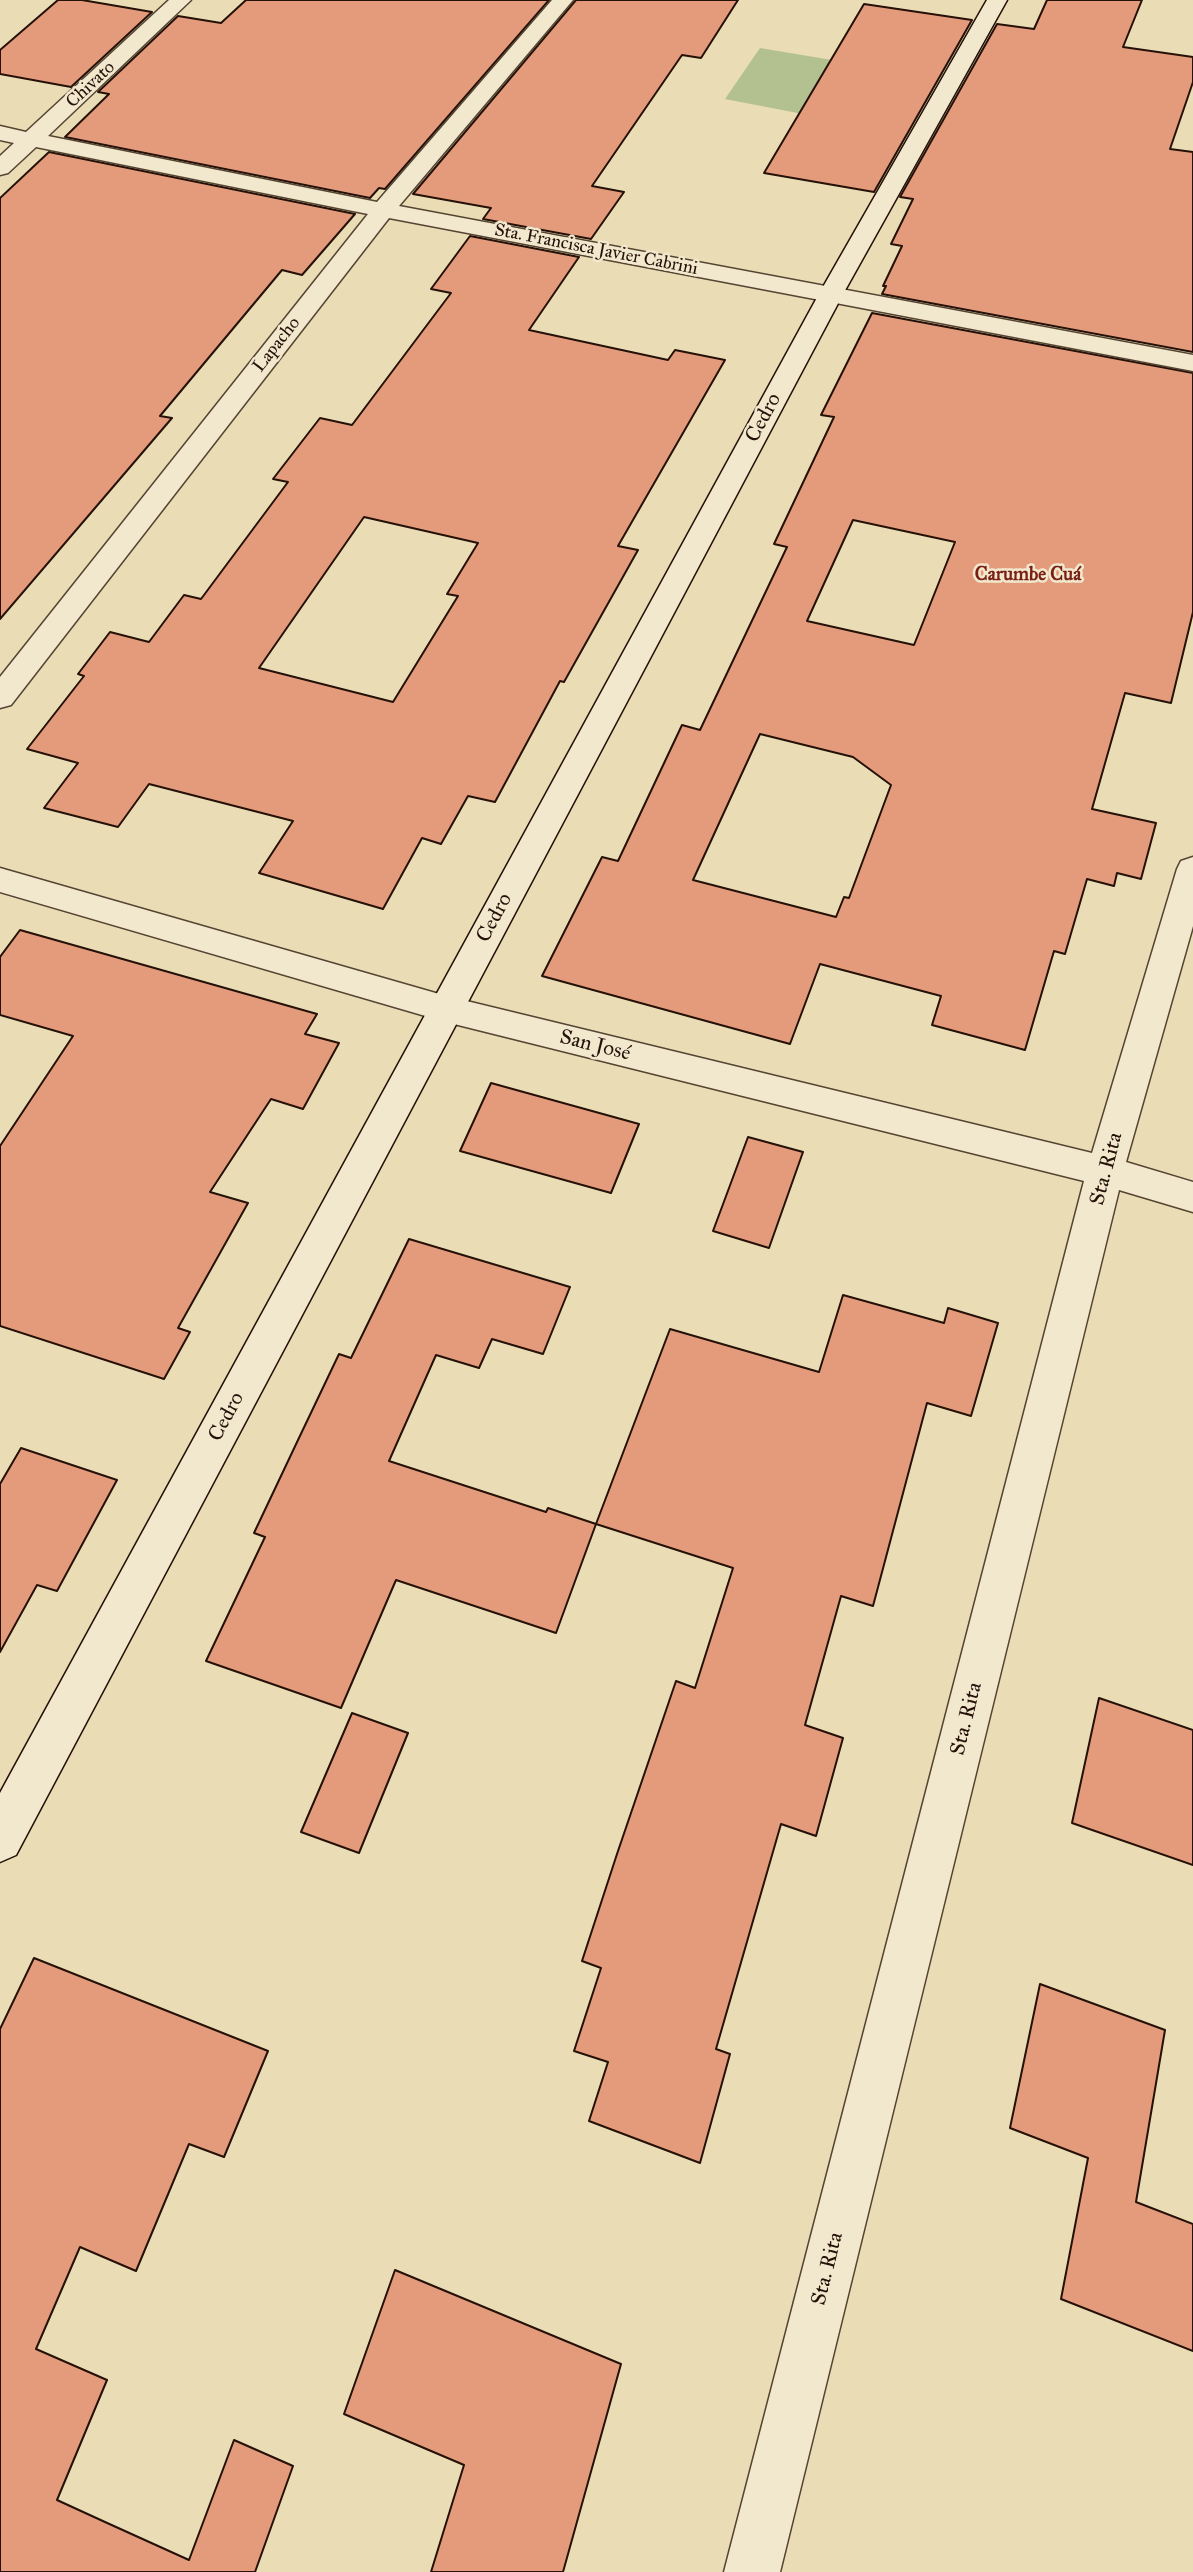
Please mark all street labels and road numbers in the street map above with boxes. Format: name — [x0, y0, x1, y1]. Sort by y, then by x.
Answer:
street label: Chivato — [62, 57, 120, 113]
street label: Sta. Francisca Javier Cabrini — [492, 220, 700, 280]
street label: Lapacho — [249, 313, 305, 377]
street label: Cedro — [741, 389, 787, 447]
street label: Cedro — [472, 889, 518, 947]
street label: San José — [557, 1025, 633, 1067]
street label: Sta. Rita — [1085, 1130, 1129, 1208]
street label: Cedro — [204, 1388, 250, 1446]
street label: Sta. Rita — [946, 1680, 988, 1758]
street label: Sta. Rita — [807, 2230, 849, 2308]

